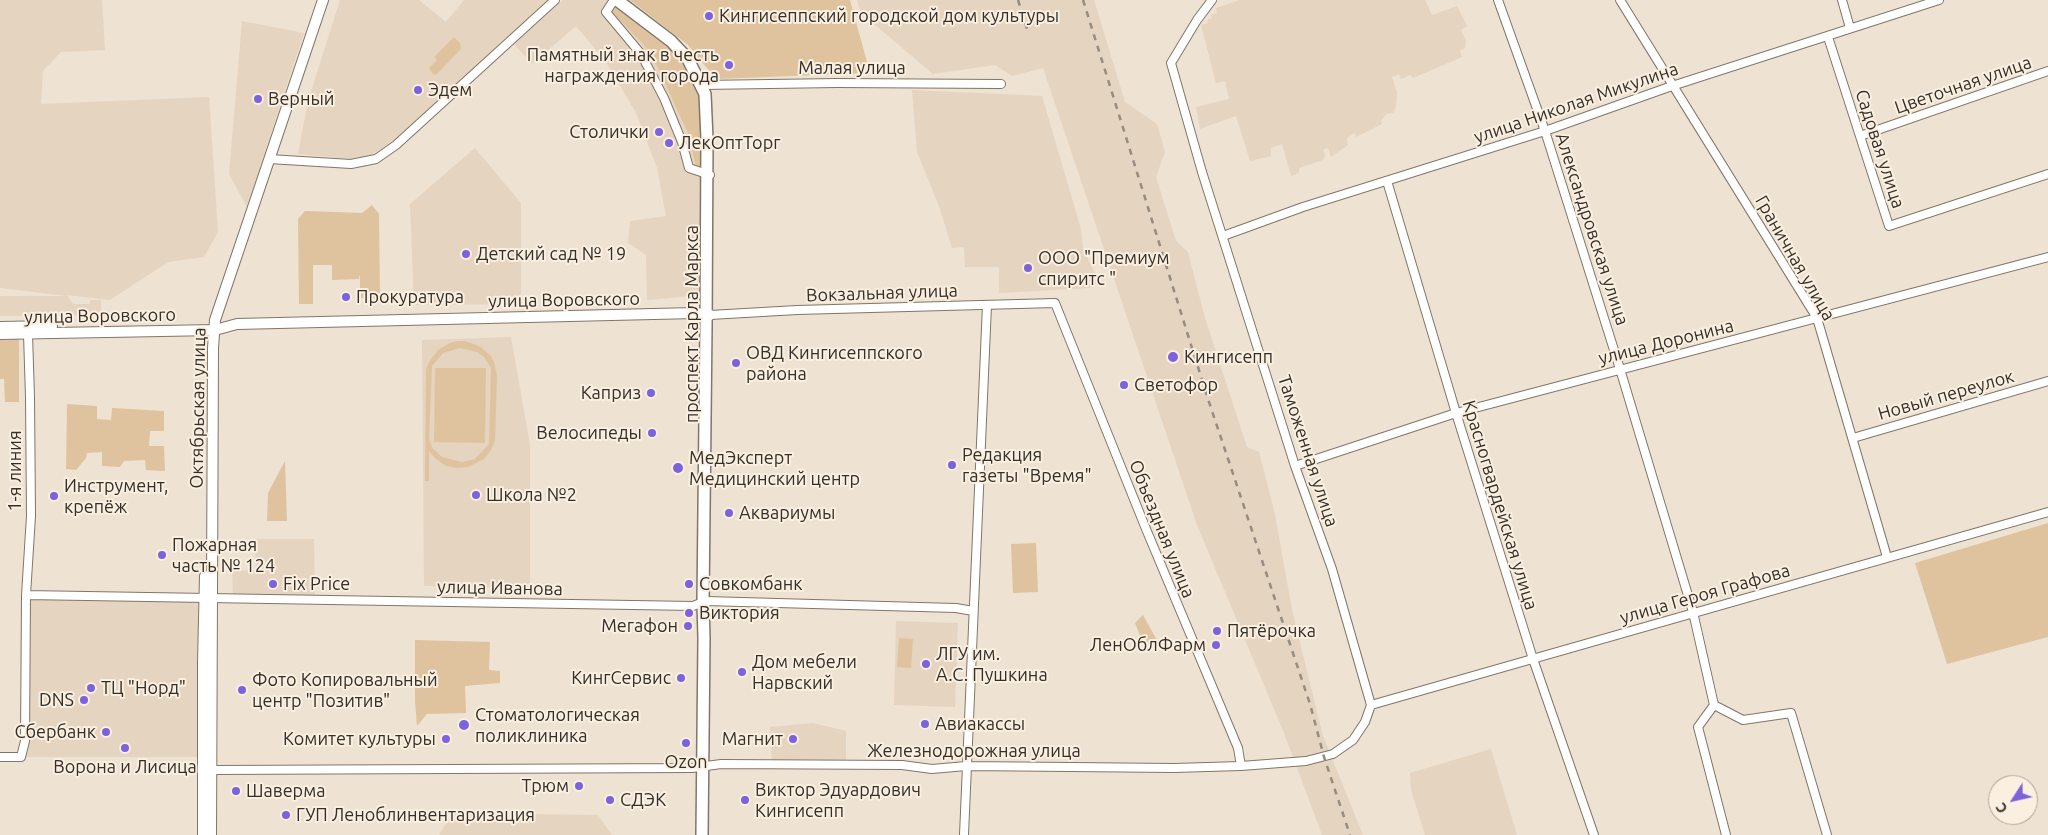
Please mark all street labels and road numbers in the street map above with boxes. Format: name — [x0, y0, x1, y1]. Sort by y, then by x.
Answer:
street label: Цветочная улица — [1892, 51, 2034, 119]
street label: Малая улица — [798, 57, 906, 79]
street label: улица Николая Микулина — [1471, 58, 1681, 148]
street label: Садовая улица — [1851, 87, 1909, 211]
street label: Александровская улица — [1551, 130, 1633, 328]
street label: Граничная улица — [1750, 192, 1840, 324]
street label: проспект Карла Маркса — [681, 225, 703, 423]
street label: Вокзальная улица — [806, 280, 958, 306]
street label: улица Воровского — [488, 288, 640, 312]
street label: улица Воровского — [24, 304, 176, 328]
street label: улица Доронина — [1596, 315, 1736, 369]
street label: Октябрьская улица — [186, 327, 210, 489]
street label: Новый переулок — [1875, 365, 2017, 425]
street label: Таможенная улица — [1273, 372, 1343, 530]
street label: Красногвардейская улица — [1458, 398, 1542, 612]
street label: 1-я линия — [4, 430, 26, 512]
street label: Объездная улица — [1124, 457, 1200, 601]
street label: улица Героя Графова — [1617, 559, 1793, 629]
street label: улица Иванова — [437, 576, 563, 600]
street label: Железнодорожная улица — [867, 740, 1081, 762]

